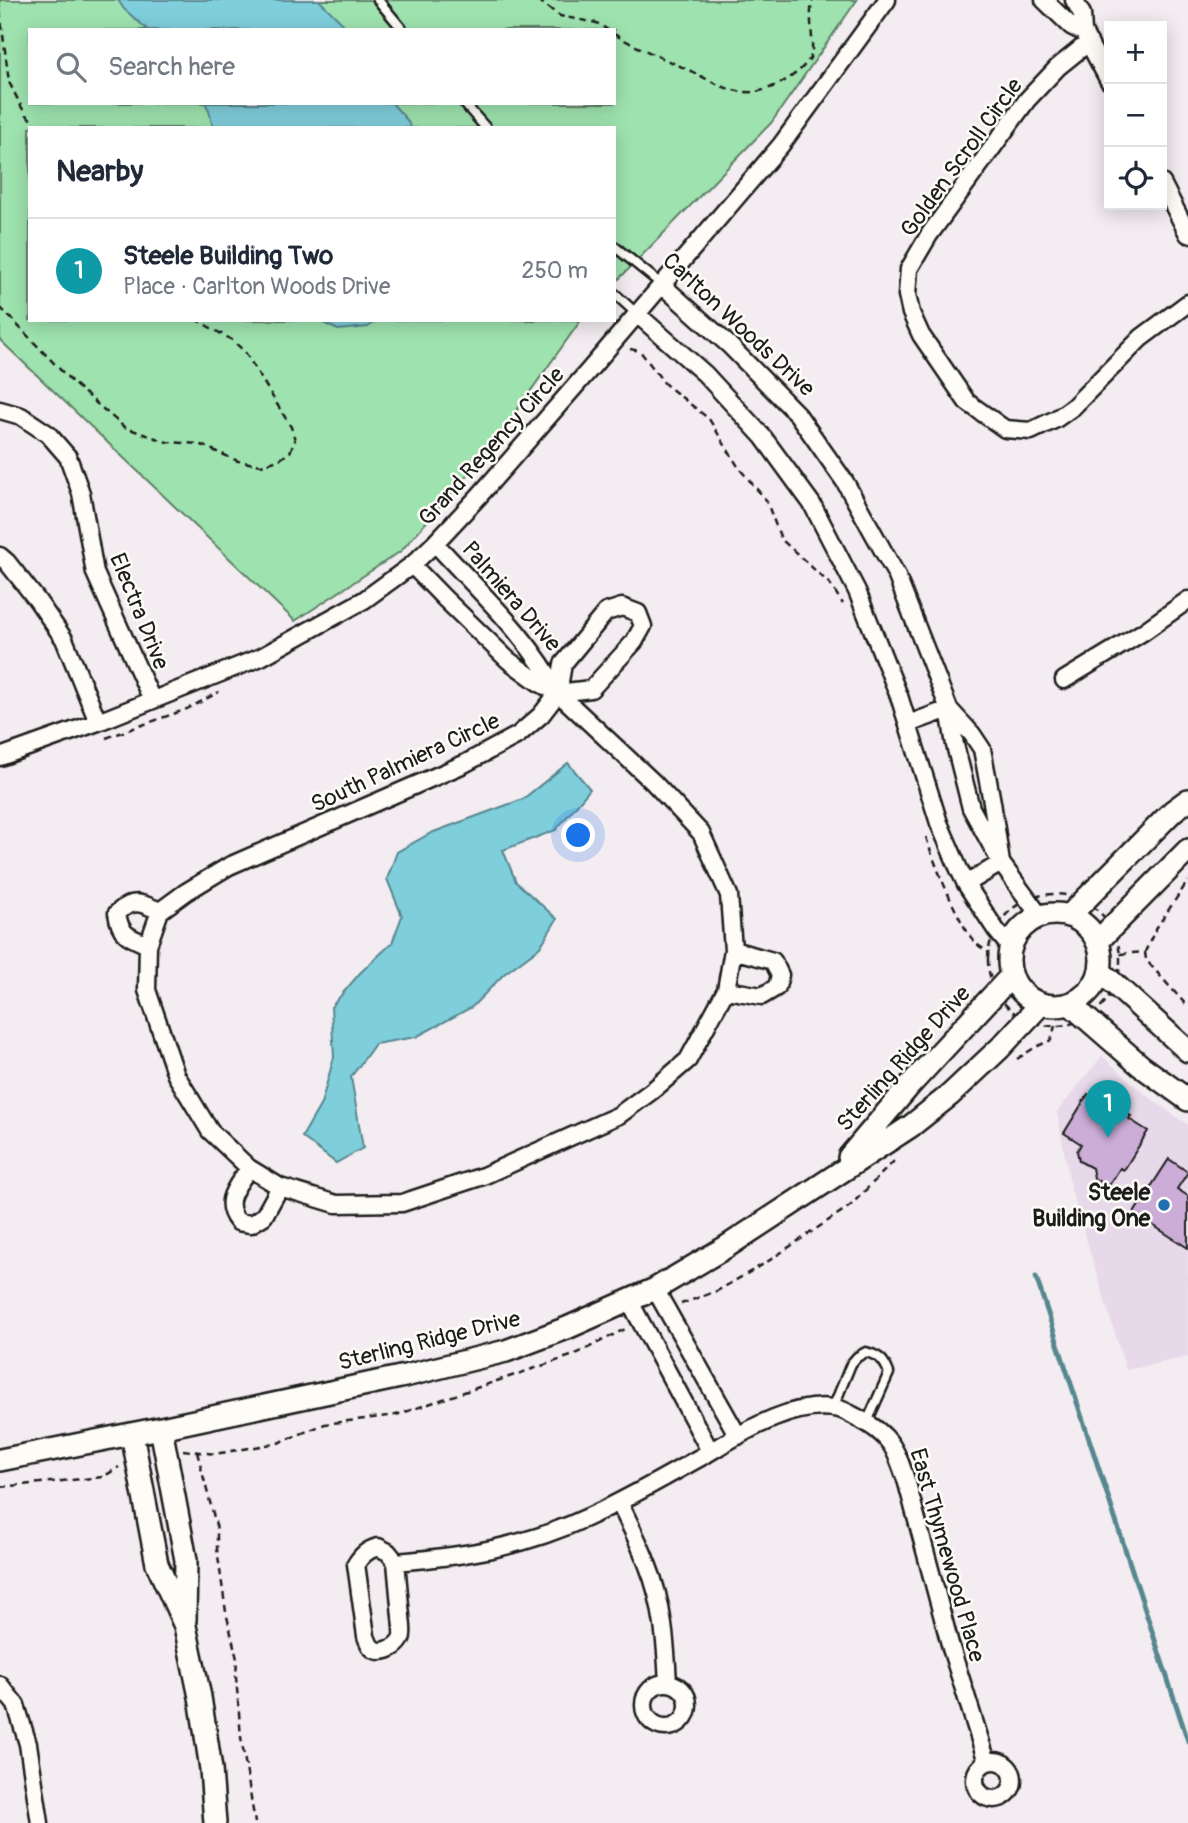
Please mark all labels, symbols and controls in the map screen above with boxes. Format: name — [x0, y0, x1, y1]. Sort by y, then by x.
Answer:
map controls — [1104, 21, 1167, 210]
button: + — [1104, 21, 1167, 84]
search box — [28, 28, 616, 105]
icon: search — [52, 48, 90, 86]
text: Search here — [108, 51, 235, 83]
street label: Golden Scroll Circle — [894, 72, 1029, 243]
button: − — [1104, 84, 1167, 147]
button: locate — [1104, 147, 1167, 210]
text: Nearby — [56, 153, 143, 190]
text: Steele Building Two — [123, 240, 333, 272]
street label: Carlton Woods Drive — [656, 246, 821, 403]
text: 1 — [75, 256, 84, 285]
text: 250 m — [522, 256, 588, 285]
text: Place · Carlton Woods Drive — [123, 272, 390, 301]
street label: Grand Regency Circle — [412, 360, 571, 532]
street label: Palmiera Drive — [456, 535, 568, 658]
street label: Electra Drive — [103, 549, 176, 674]
street label: South Palmiera Circle — [306, 706, 505, 819]
your location — [561, 818, 595, 852]
street label: Sterling Ridge Drive — [830, 979, 977, 1137]
pin: 1 — [1085, 1080, 1131, 1138]
place label: Steele Building One — [1032, 1178, 1151, 1233]
marker: Steele Building One — [1156, 1197, 1172, 1213]
street label: Sterling Ridge Drive — [335, 1304, 524, 1377]
street label: East Thymewood Place — [903, 1445, 992, 1666]

